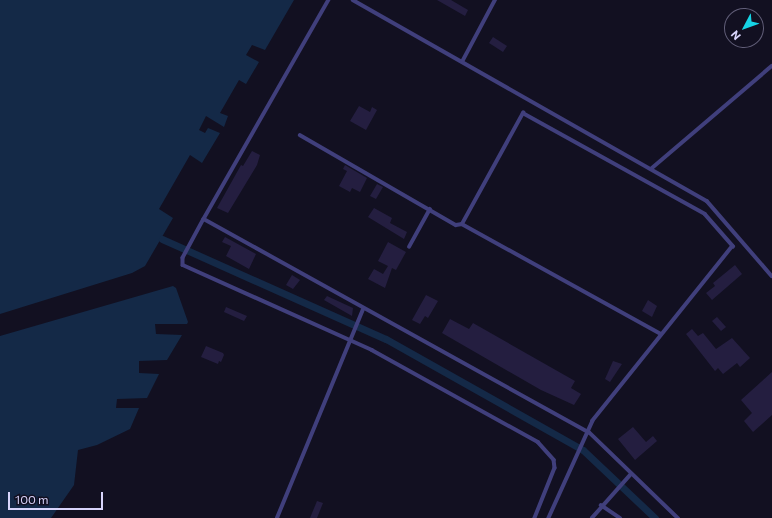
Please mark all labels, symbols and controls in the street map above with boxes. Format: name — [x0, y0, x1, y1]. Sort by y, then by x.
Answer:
north arrow — [724, 8, 764, 48]
text: N — [728, 28, 743, 43]
scale bar — [10, 484, 105, 510]
text: 100 m — [15, 492, 49, 506]

